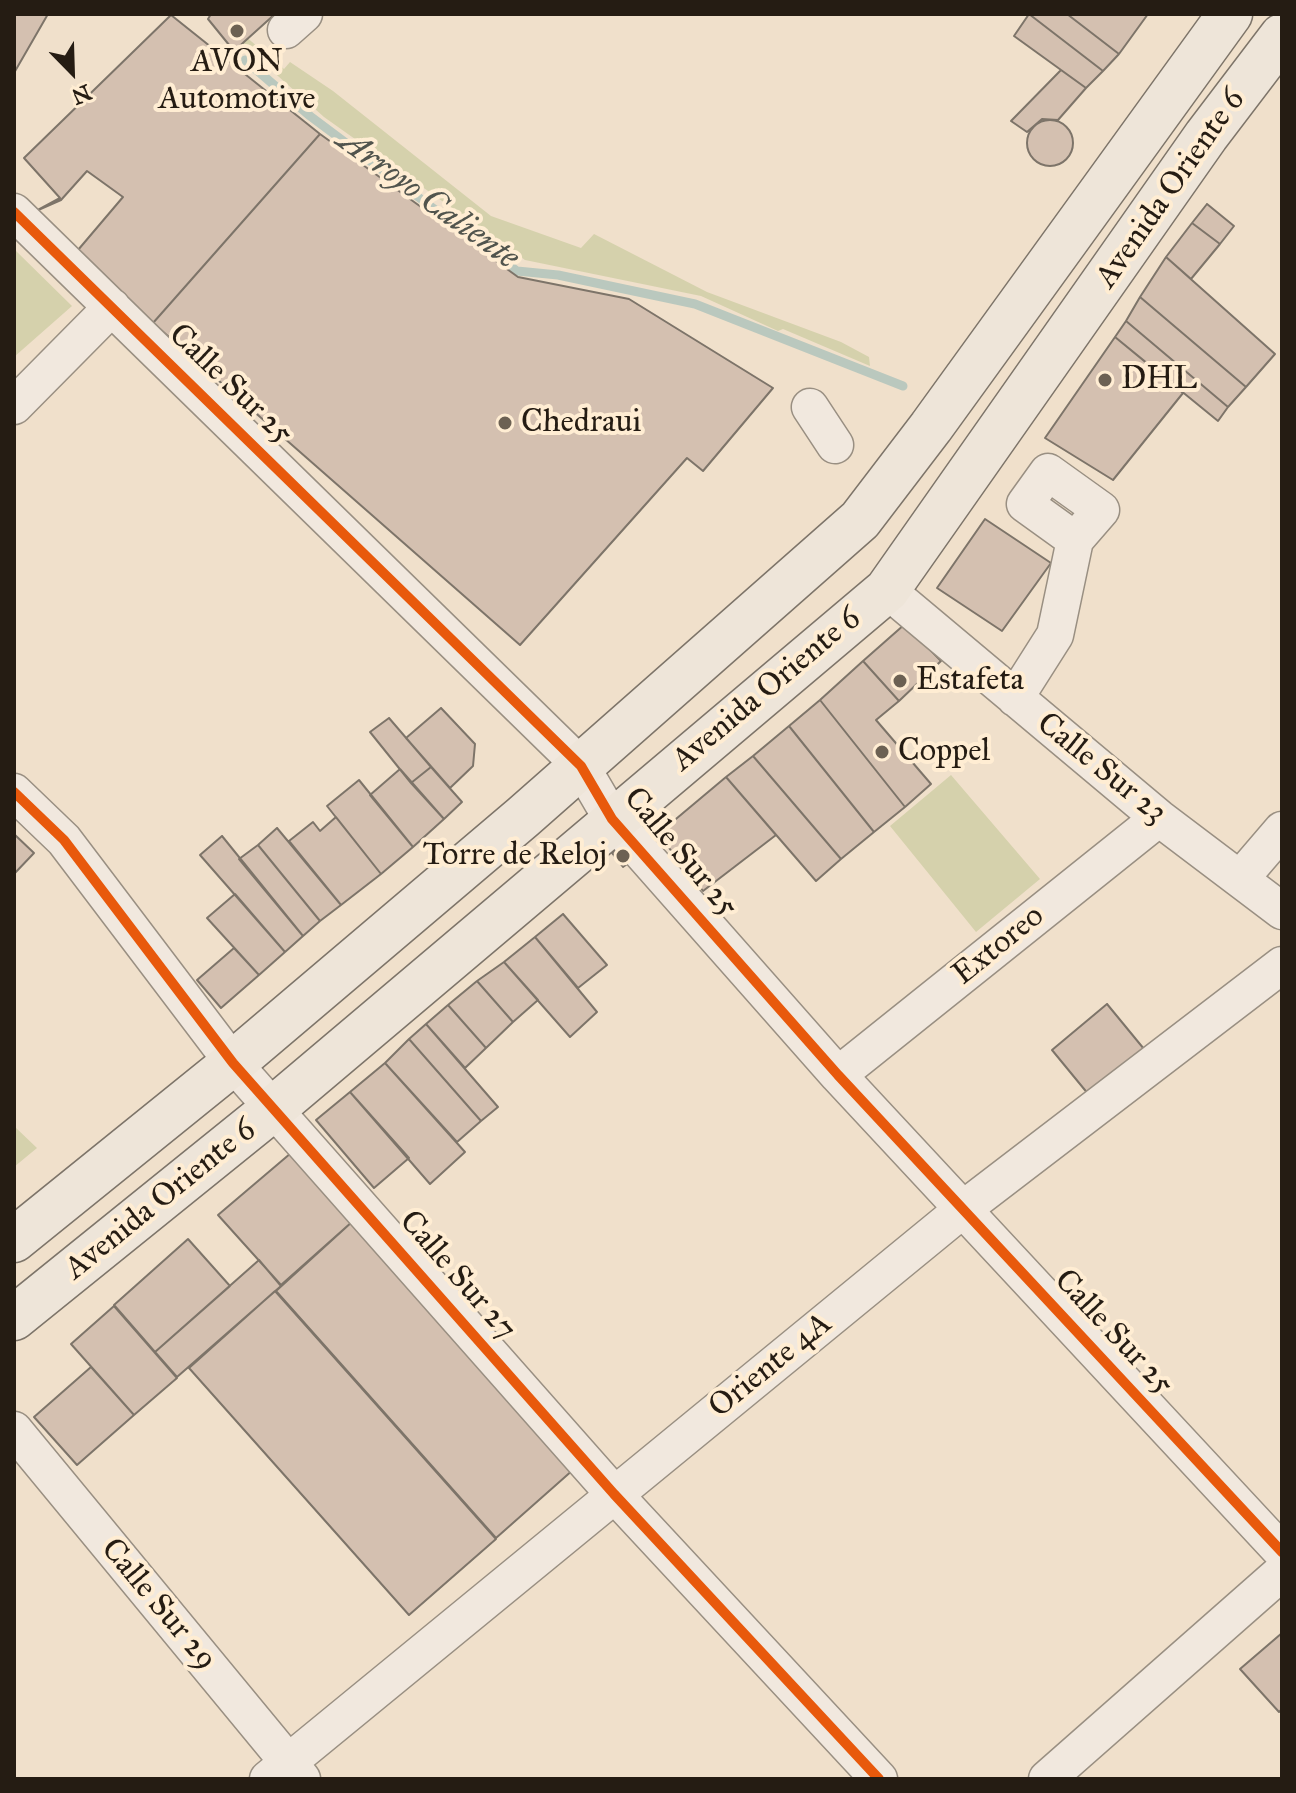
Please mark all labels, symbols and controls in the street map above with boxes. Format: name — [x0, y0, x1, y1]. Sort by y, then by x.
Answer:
marker: AVON Automotive — [228, 22, 246, 40]
north arrow — [32, 32, 112, 112]
place label: AVON Automotive — [158, 44, 316, 119]
text: N — [68, 78, 95, 111]
street label: Avenida Oriente 6 — [1088, 82, 1254, 296]
water label: Arroyo Caliente — [328, 121, 526, 279]
street label: Calle Sur 25 — [160, 316, 300, 454]
place label: DHL — [1121, 361, 1197, 399]
marker: DHL — [1096, 371, 1114, 389]
place label: Chedraui — [521, 404, 641, 442]
marker: Chedraui — [496, 414, 514, 432]
street label: Avenida Oriente 6 — [665, 600, 869, 780]
place label: Estafeta — [916, 662, 1024, 700]
marker: Estafeta — [891, 672, 909, 690]
street label: Calle Sur 23 — [1028, 705, 1174, 833]
place label: Coppel — [898, 733, 990, 771]
marker: Coppel — [873, 743, 891, 761]
street label: Calle Sur 25 — [615, 780, 745, 926]
place label: Torre de Reloj — [423, 837, 607, 875]
marker: Torre de Reloj — [614, 847, 632, 865]
street label: Extoreo — [946, 898, 1052, 994]
street label: Avenida Oriente 6 — [58, 1111, 264, 1289]
street label: Calle Sur 27 — [390, 1203, 524, 1349]
street label: Calle Sur 25 — [1045, 1262, 1181, 1404]
street label: Oriente 4A — [702, 1305, 840, 1427]
street label: Calle Sur 29 — [92, 1531, 224, 1679]

